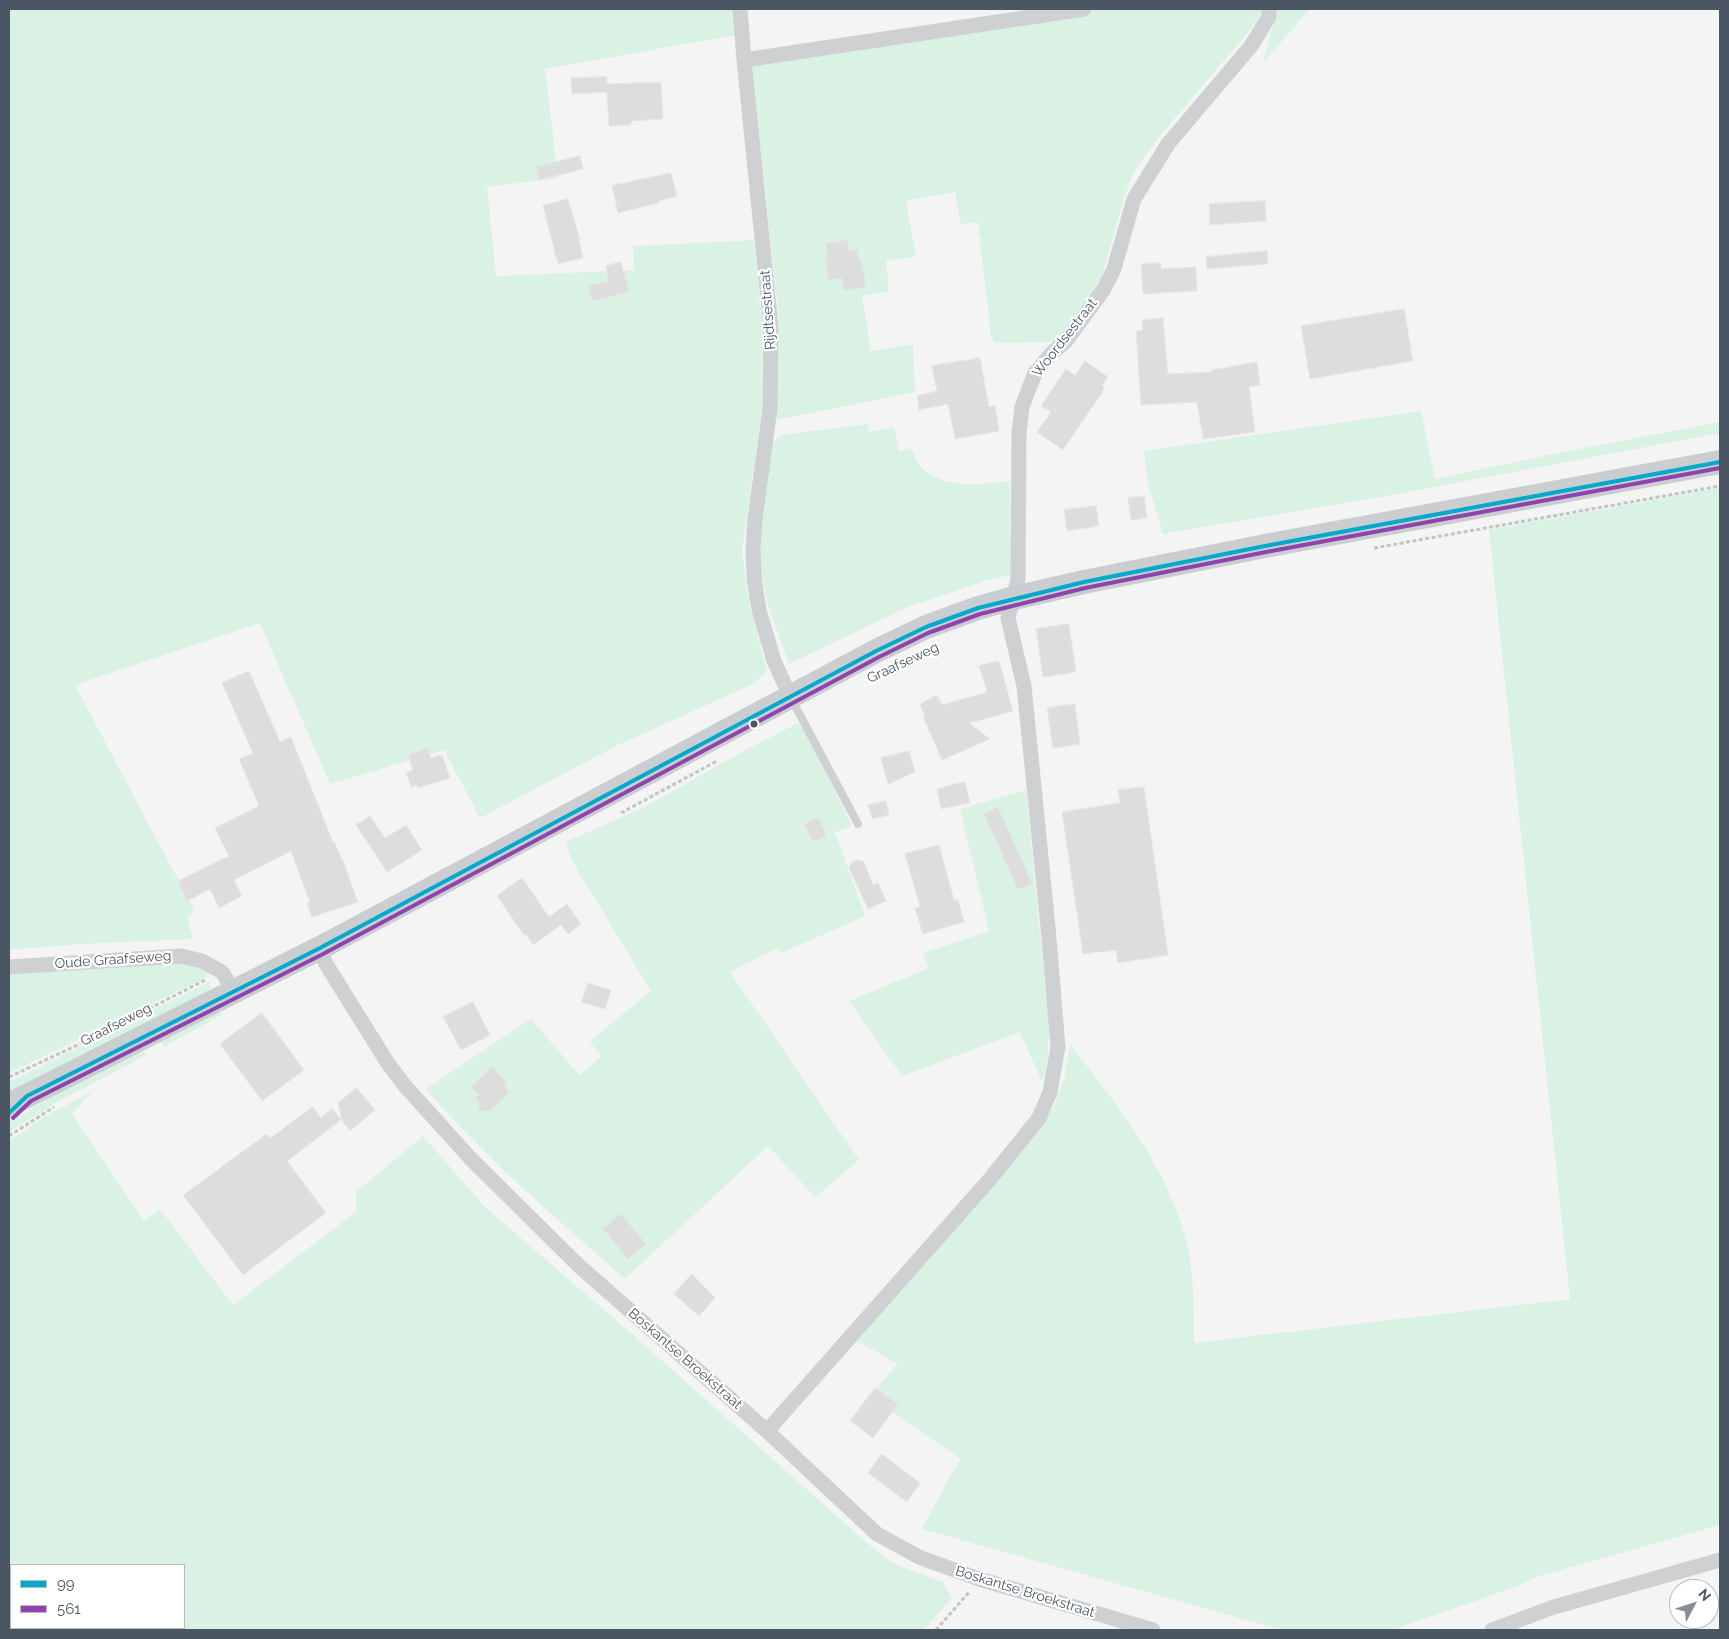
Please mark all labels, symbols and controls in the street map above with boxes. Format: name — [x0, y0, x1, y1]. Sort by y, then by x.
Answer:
street label: Rijdtsestraat — [757, 270, 779, 350]
street label: Woordsestraat — [1029, 295, 1101, 381]
street label: Graafseweg — [864, 639, 942, 687]
unlabelled marker — [749, 719, 759, 729]
street label: Oude Graafseweg — [54, 948, 172, 972]
street label: Graafseweg — [78, 1000, 154, 1050]
street label: Boskantse Broekstraat — [625, 1305, 745, 1413]
street label: Boskantse Broekstraat — [953, 1563, 1097, 1621]
legend — [10, 1564, 185, 1629]
text: 99 — [57, 1575, 75, 1593]
north arrow — [1669, 1579, 1719, 1629]
text: N — [1695, 1586, 1714, 1604]
text: 561 — [57, 1600, 81, 1618]

